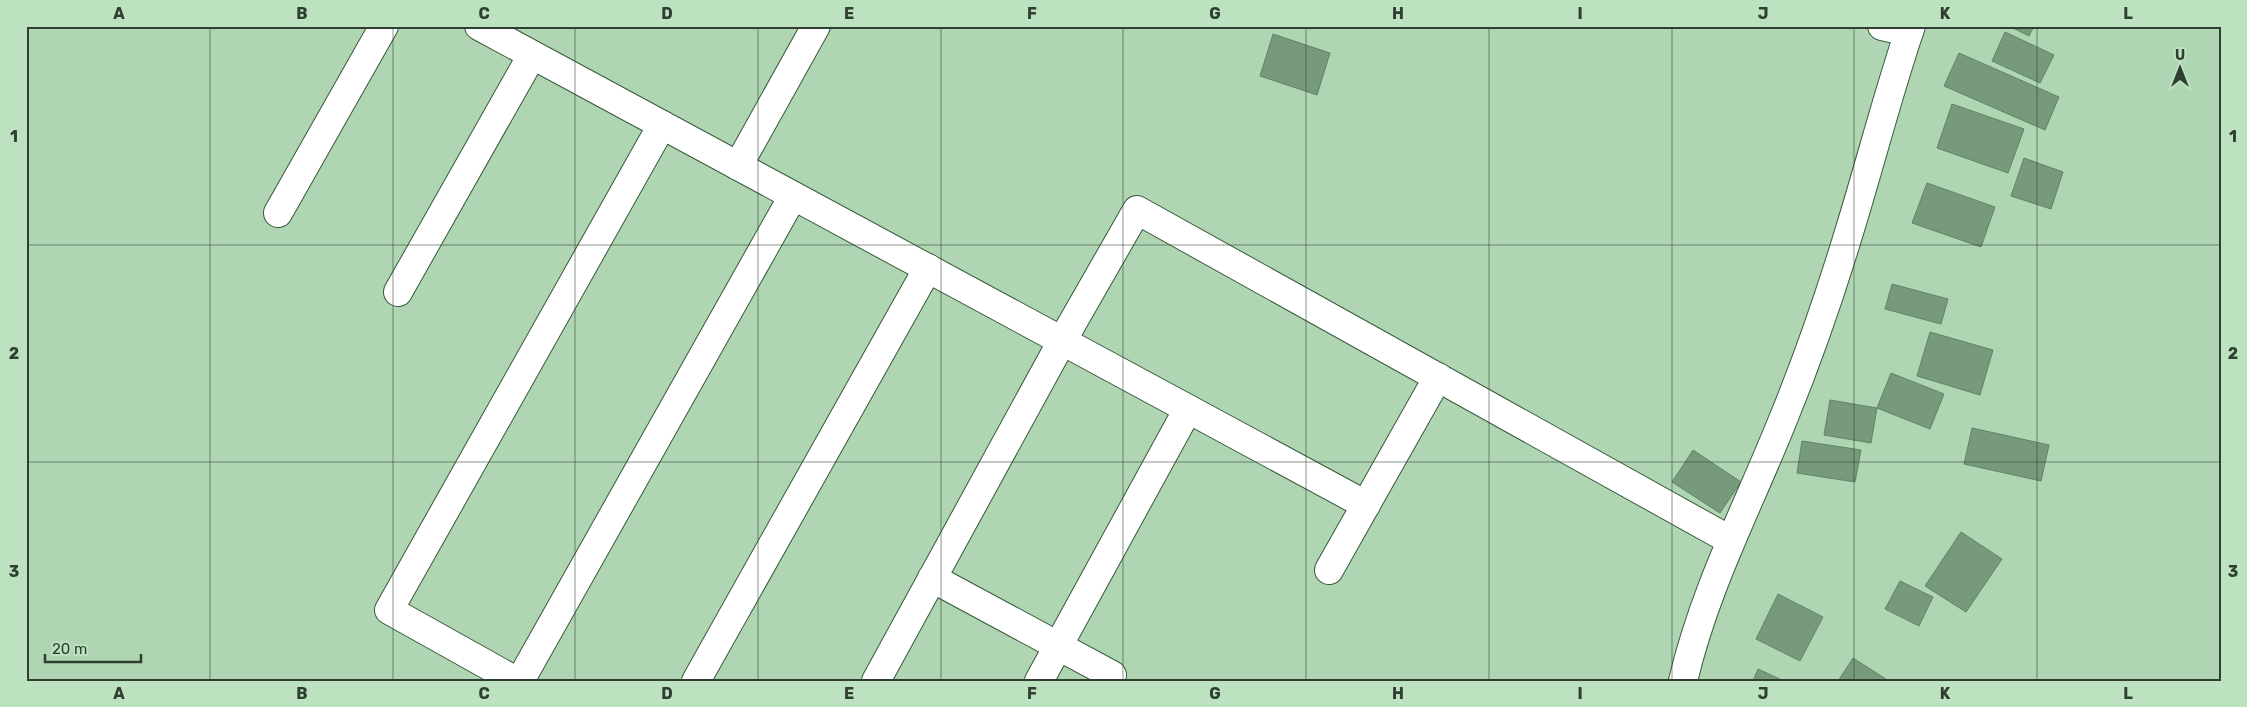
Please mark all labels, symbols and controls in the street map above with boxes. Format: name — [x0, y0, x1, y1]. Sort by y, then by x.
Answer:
text: A — [113, 4, 125, 23]
text: B — [296, 4, 308, 23]
text: C — [478, 4, 490, 23]
text: D — [661, 4, 673, 23]
text: E — [844, 4, 854, 23]
text: F — [1027, 4, 1037, 23]
text: G — [1209, 4, 1221, 23]
text: H — [1392, 4, 1404, 23]
text: I — [1577, 4, 1583, 23]
text: J — [1758, 4, 1768, 23]
text: K — [1940, 4, 1951, 23]
text: L — [2123, 4, 2133, 23]
north arrow — [2154, 42, 2204, 92]
text: U — [2175, 47, 2185, 64]
text: 1 — [10, 127, 18, 146]
text: 1 — [2229, 127, 2237, 146]
text: 2 — [9, 344, 19, 363]
text: 2 — [2228, 344, 2238, 363]
text: 3 — [9, 562, 19, 581]
text: 3 — [2228, 562, 2238, 581]
scale bar — [45, 632, 141, 664]
text: 20 m — [52, 640, 87, 658]
text: A — [113, 684, 125, 703]
text: B — [296, 684, 308, 703]
text: C — [478, 684, 490, 703]
text: D — [661, 684, 673, 703]
text: E — [844, 684, 854, 703]
text: F — [1027, 684, 1037, 703]
text: G — [1209, 684, 1221, 703]
text: H — [1392, 684, 1404, 703]
text: I — [1577, 684, 1583, 703]
text: J — [1758, 684, 1768, 703]
text: K — [1940, 684, 1951, 703]
text: L — [2123, 684, 2133, 703]

